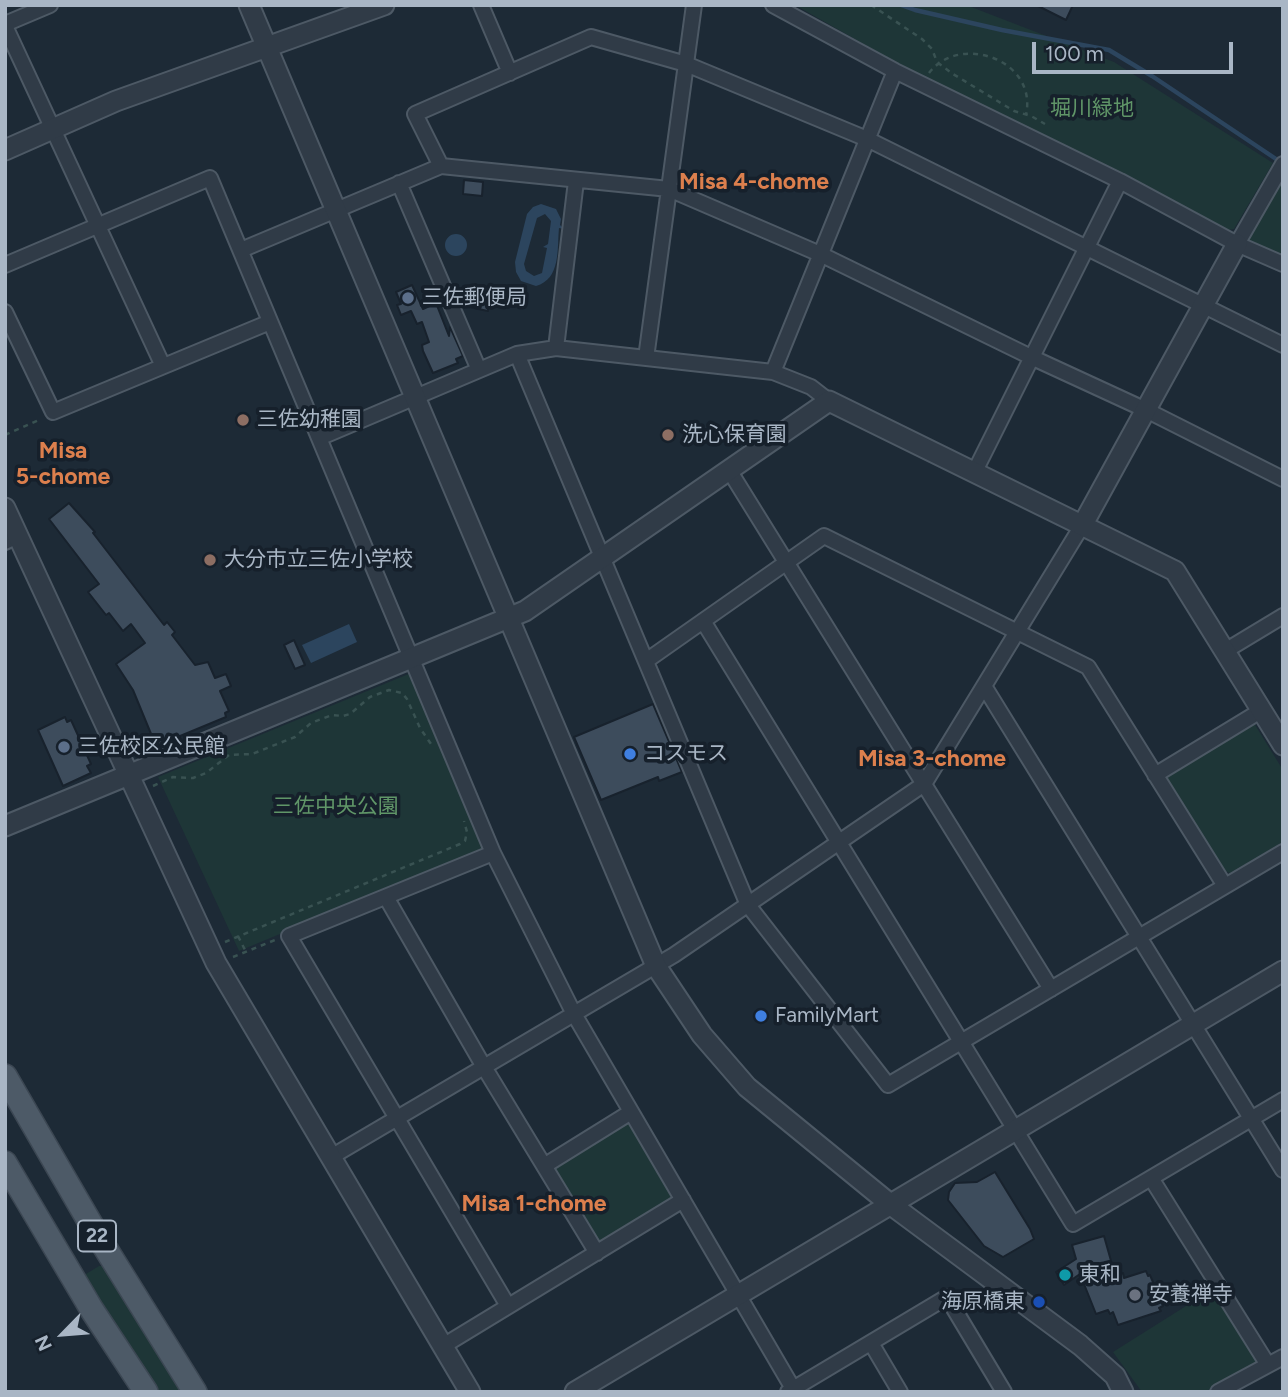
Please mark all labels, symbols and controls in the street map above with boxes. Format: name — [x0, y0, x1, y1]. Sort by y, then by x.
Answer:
scale bar — [1036, 28, 1237, 72]
text: 100 m — [1045, 41, 1104, 66]
park label: 堀川緑地 — [1050, 96, 1134, 122]
district label: Misa 4-chome — [679, 168, 829, 196]
place label: 三佐郵便局 — [422, 285, 527, 311]
marker: 三佐郵便局 — [400, 290, 416, 306]
place label: 三佐幼稚園 — [257, 407, 362, 433]
marker: 三佐幼稚園 — [235, 412, 251, 428]
place label: 洗心保育園 — [682, 422, 787, 448]
marker: 洗心保育園 — [660, 427, 676, 443]
district label: Misa 5-chome — [16, 437, 110, 491]
place label: 大分市立三佐小学校 — [224, 547, 413, 573]
marker: 大分市立三佐小学校 — [202, 552, 218, 568]
place label: 三佐校区公民館 — [78, 734, 225, 760]
marker: 三佐校区公民館 — [56, 739, 72, 755]
place label: コスモス — [644, 741, 728, 767]
district label: Misa 3-chome — [858, 745, 1006, 773]
marker: コスモス — [622, 746, 638, 762]
park label: 三佐中央公園 — [273, 794, 399, 820]
place label: FamilyMart — [775, 1003, 879, 1029]
marker: FamilyMart — [753, 1008, 769, 1024]
district label: Misa 1-chome — [461, 1190, 607, 1218]
road number: 22 — [78, 1220, 116, 1252]
place label: 東和 — [1079, 1262, 1121, 1288]
marker: 東和 — [1057, 1267, 1073, 1283]
place label: 安養禅寺 — [1149, 1282, 1233, 1308]
marker: 安養禅寺 — [1127, 1287, 1143, 1303]
place label: 海原橋東 — [941, 1289, 1025, 1315]
marker: 海原橋東 — [1031, 1294, 1047, 1310]
north arrow — [28, 1299, 98, 1369]
text: N — [30, 1332, 57, 1355]

